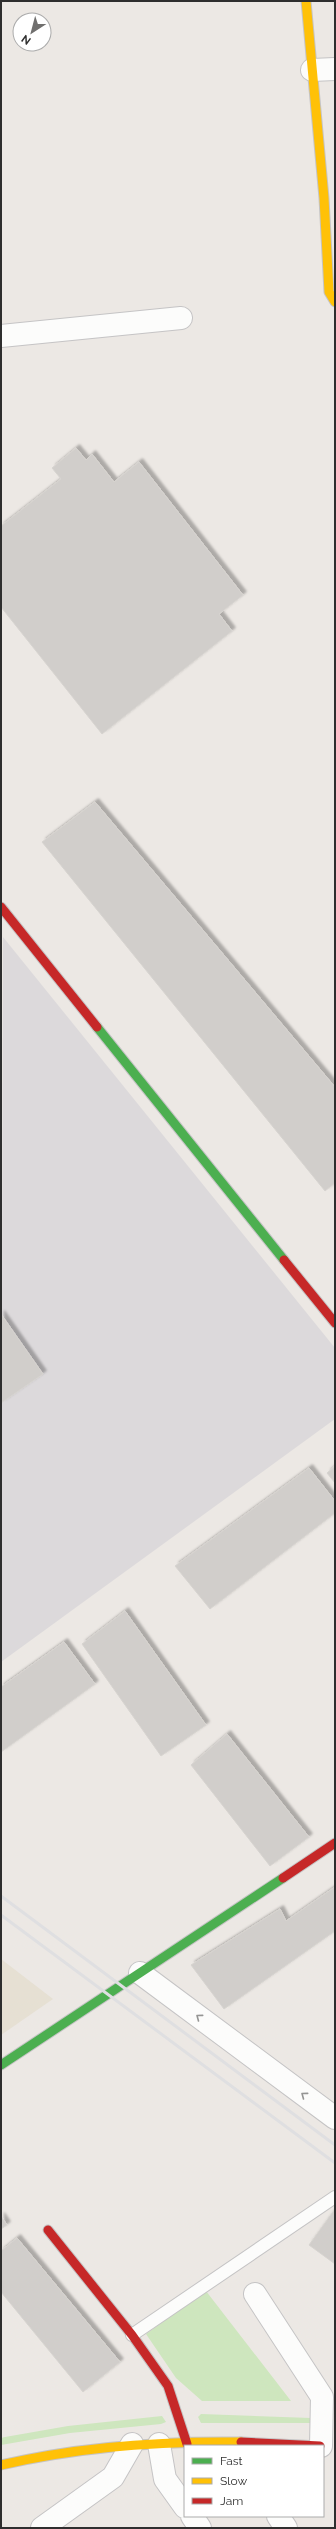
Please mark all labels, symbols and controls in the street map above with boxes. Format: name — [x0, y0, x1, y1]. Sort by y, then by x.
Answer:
north arrow — [12, 12, 52, 52]
text: N — [19, 32, 34, 47]
one-way arrow — [197, 2015, 204, 2022]
one-way arrow — [301, 2093, 308, 2100]
legend — [184, 2445, 324, 2517]
text: Fast — [220, 2454, 243, 2468]
text: Slow — [220, 2474, 247, 2488]
text: Jam — [220, 2494, 243, 2508]

